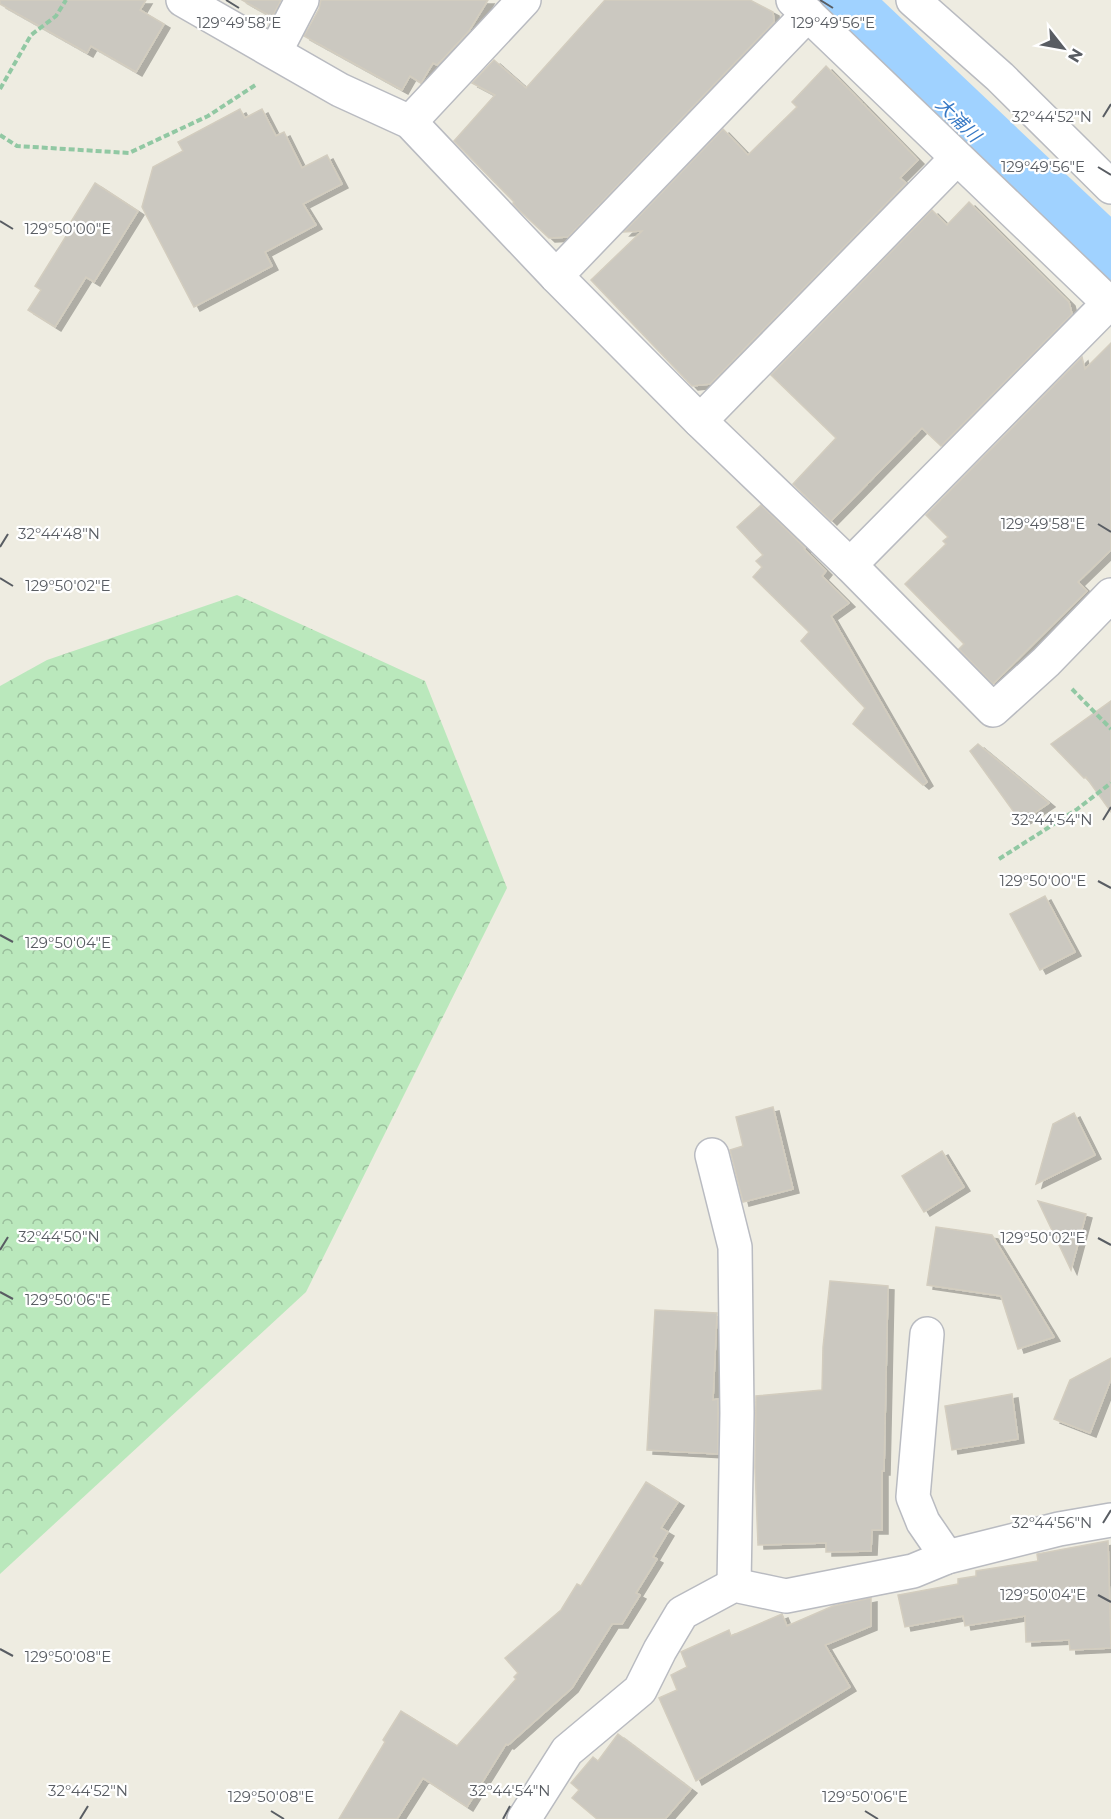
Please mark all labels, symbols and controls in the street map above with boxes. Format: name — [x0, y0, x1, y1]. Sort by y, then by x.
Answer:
text: 129°49'58"E — [197, 13, 281, 32]
text: 129°49'56"E — [791, 13, 875, 32]
north arrow — [1033, 18, 1093, 78]
text: N — [1064, 45, 1087, 66]
water label: 大浦川 — [931, 93, 987, 148]
text: 32°44'52"N — [1012, 107, 1092, 126]
text: 129°49'56"E — [1001, 157, 1085, 176]
text: 129°50'00"E — [25, 219, 111, 238]
text: 129°49'58"E — [1001, 514, 1085, 533]
text: 32°44'48"N — [18, 524, 100, 543]
text: 129°50'02"E — [25, 576, 111, 595]
text: 32°44'54"N — [1012, 810, 1092, 829]
text: 129°50'00"E — [1000, 871, 1086, 890]
text: 129°50'04"E — [25, 933, 111, 952]
text: 32°44'50"N — [18, 1227, 100, 1246]
text: 129°50'02"E — [1000, 1228, 1086, 1247]
text: 129°50'06"E — [25, 1290, 111, 1309]
text: 32°44'56"N — [1012, 1513, 1092, 1532]
text: 129°50'04"E — [1000, 1585, 1086, 1604]
text: 129°50'08"E — [25, 1647, 111, 1666]
text: 32°44'52"N — [48, 1781, 128, 1800]
text: 32°44'54"N — [470, 1781, 550, 1800]
text: 129°50'08"E — [228, 1787, 314, 1806]
text: 129°50'06"E — [822, 1787, 908, 1806]

